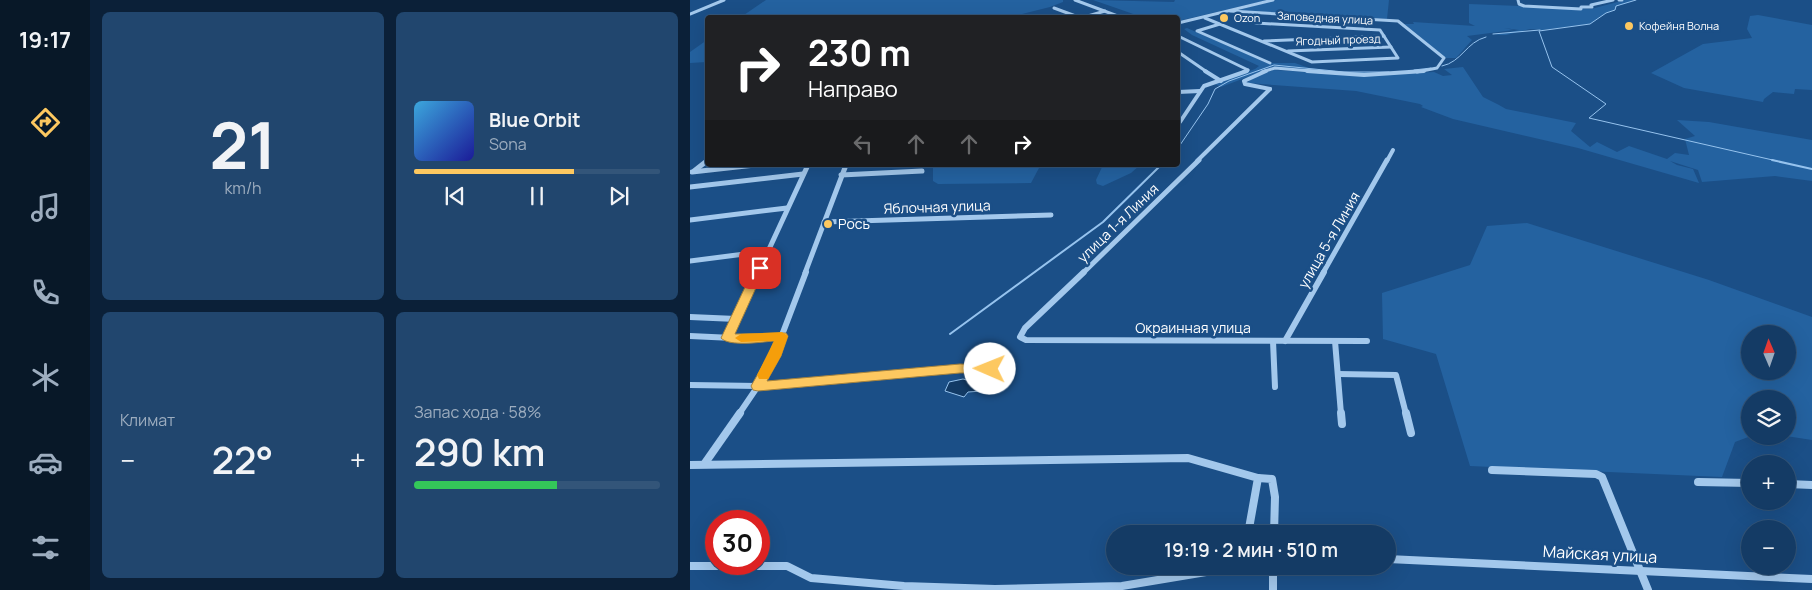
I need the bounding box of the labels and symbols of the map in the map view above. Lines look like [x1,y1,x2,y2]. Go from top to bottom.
street label: Заповедная улица [1277,7,1374,28]
place label: Ozon [1234,10,1260,25]
marker: Ozon [1218,12,1230,24]
place label: Кофейня Волна [1639,18,1719,33]
marker: Кофейня Волна [1623,20,1635,32]
street label: Ягодный проезд [1295,31,1381,48]
street label: улица 1-я Линия [1073,179,1162,266]
street label: улица 5-я Линия [1293,188,1364,292]
street label: Яблочная улица [883,195,991,218]
place label: Рось [838,214,870,233]
marker: Рось [822,218,834,230]
pin [739,247,781,289]
street label: Окраинная улица [1135,318,1251,337]
north arrow [1741,325,1796,380]
position arrow [963,342,1015,394]
speed limit sign: 30 [705,510,770,575]
street label: Майская улица [1542,540,1658,568]

